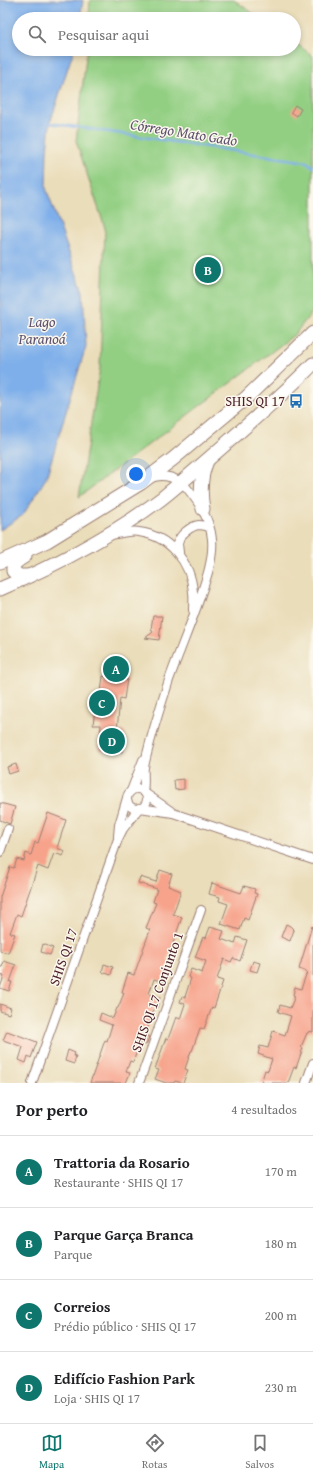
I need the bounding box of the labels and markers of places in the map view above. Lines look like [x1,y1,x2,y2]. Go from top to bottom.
pin: B [195,255,221,285]
place label: SHIS QI 17 [225,391,285,411]
bus stop icon: SHIS QI 17 [288,393,304,409]
pin: A [103,654,129,684]
pin: C [89,688,115,718]
pin: D [99,726,125,756]

